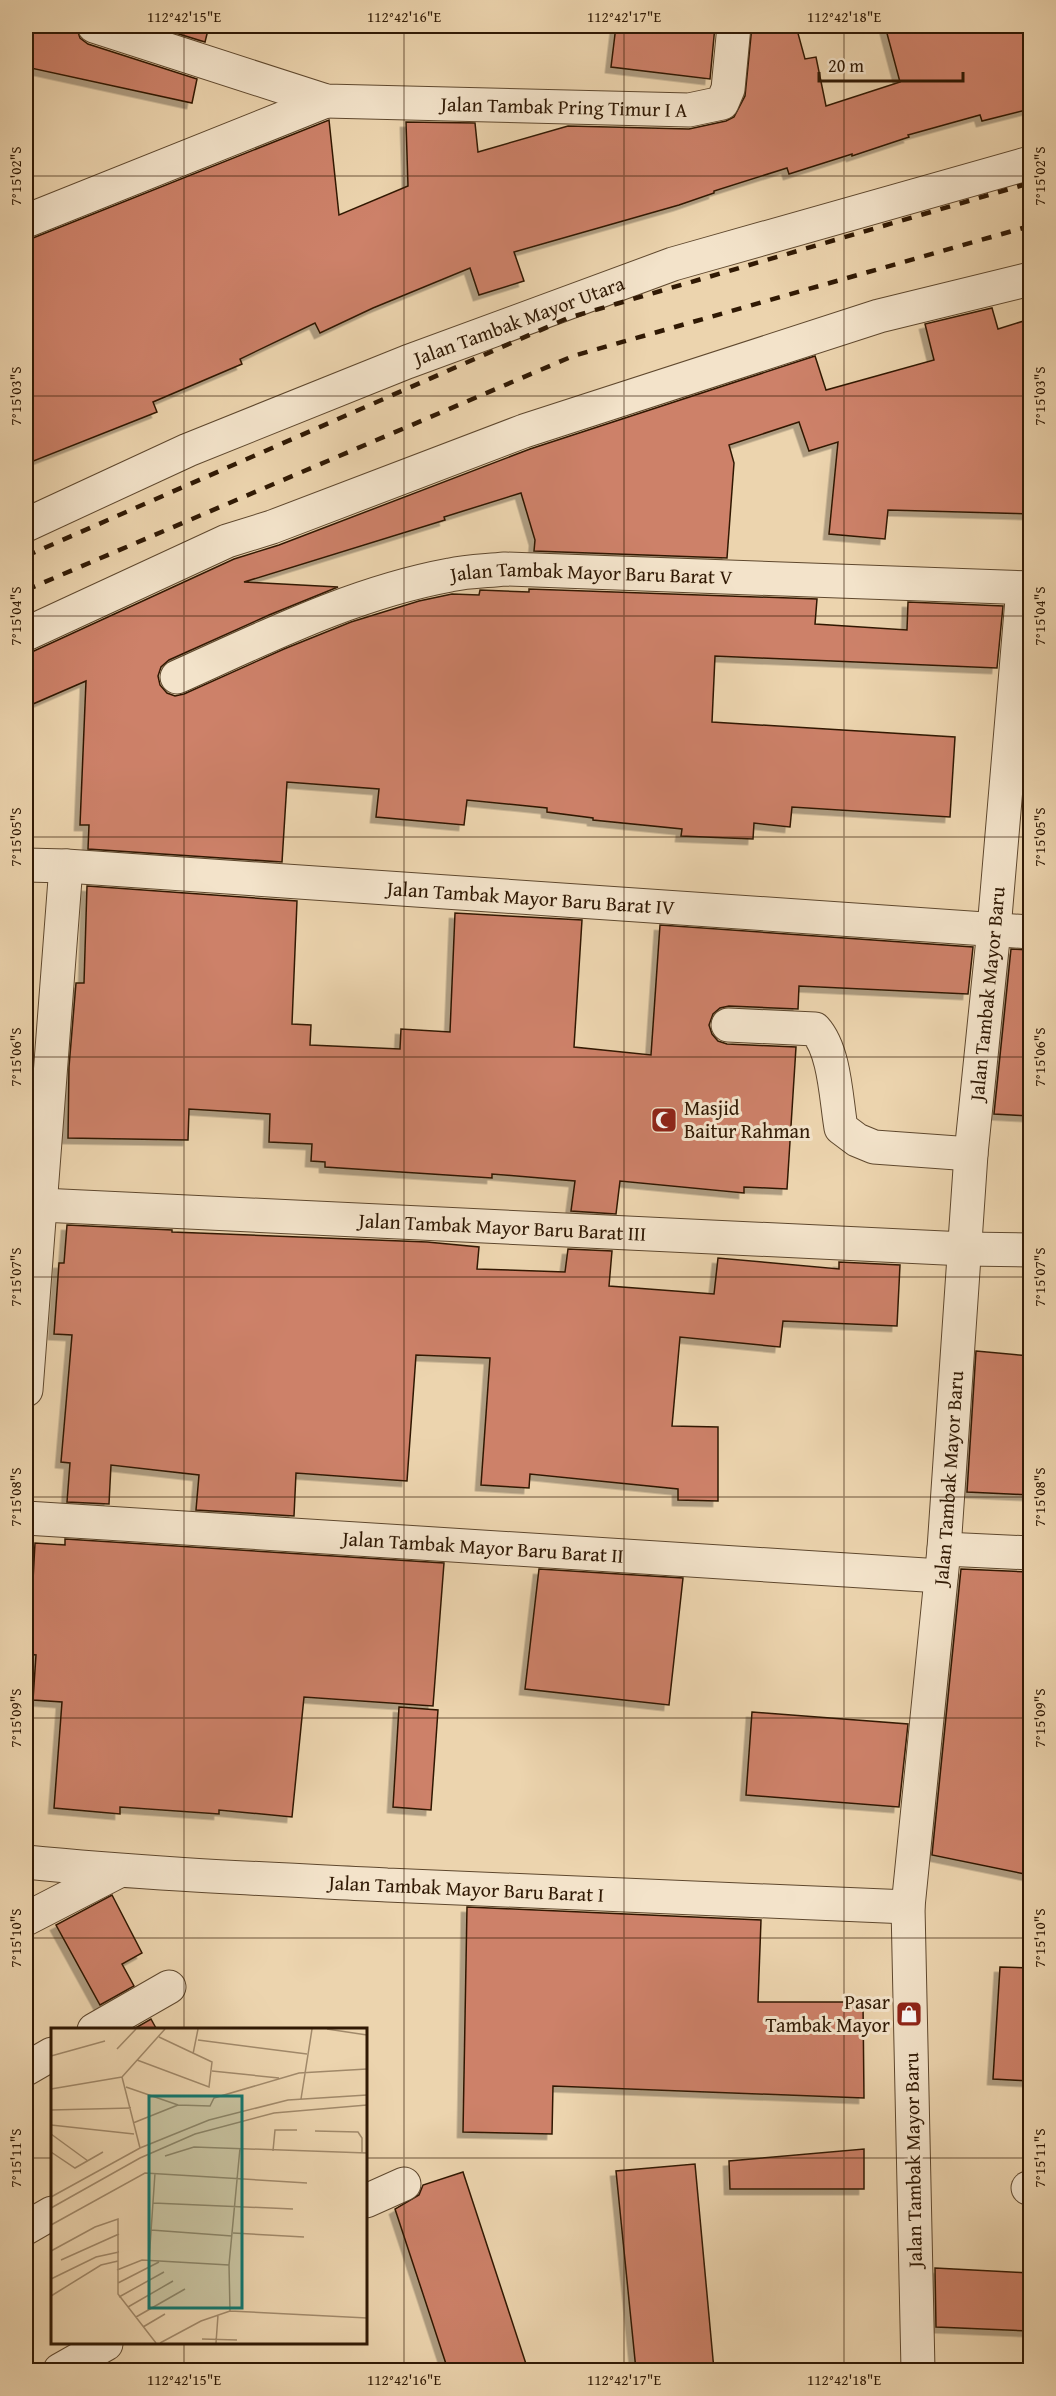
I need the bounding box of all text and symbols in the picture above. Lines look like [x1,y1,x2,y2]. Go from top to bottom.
text: 112°42'15"E [147,6,221,27]
text: 112°42'16"E [367,6,441,27]
text: 112°42'17"E [587,6,661,27]
text: 112°42'18"E [807,6,881,27]
scale bar [819,45,963,83]
text: 20 m [828,52,864,79]
street label: Jalan Tambak Pring Timur I A [437,89,688,124]
text: 7°15'02"S [5,146,26,206]
text: 7°15'02"S [1029,146,1050,206]
street label: Jalan Tambak Mayor Utara [407,268,629,373]
text: 7°15'03"S [5,366,26,426]
text: 7°15'03"S [1029,366,1050,426]
street label: Jalan Tambak Mayor Baru Barat V [445,554,733,591]
text: 7°15'04"S [5,586,26,646]
text: 7°15'04"S [1029,586,1050,646]
text: 7°15'05"S [5,807,26,867]
text: 7°15'05"S [1029,807,1050,867]
street label: Jalan Tambak Mayor Baru Barat IV [383,873,676,922]
street label: Jalan Tambak Mayor Baru [961,885,1012,1105]
text: 7°15'06"S [5,1027,26,1087]
text: 7°15'06"S [1029,1027,1050,1087]
place label: Masjid Baitur Rahman [684,1093,810,1145]
mosque icon: Masjid Baitur Rahman [649,1105,679,1135]
street label: Jalan Tambak Mayor Baru Barat III [355,1205,647,1248]
text: 7°15'07"S [5,1247,26,1307]
text: 7°15'07"S [1029,1247,1050,1307]
street label: Jalan Tambak Mayor Baru [925,1370,970,1590]
text: 7°15'08"S [5,1467,26,1527]
text: 7°15'08"S [1029,1467,1050,1527]
street label: Jalan Tambak Mayor Baru Barat II [339,1523,625,1570]
text: 7°15'09"S [5,1688,26,1748]
text: 7°15'09"S [1029,1688,1050,1748]
street label: Jalan Tambak Mayor Baru Barat I [325,1867,605,1909]
text: 7°15'10"S [5,1908,26,1968]
text: 7°15'10"S [1029,1908,1050,1968]
place label: Pasar Tambak Mayor [766,1987,890,2039]
shop icon: Pasar Tambak Mayor [894,1999,924,2029]
inset map [51,2028,368,2345]
street label: Jalan Tambak Mayor Baru [896,2052,929,2271]
text: 7°15'11"S [5,2128,26,2188]
text: 7°15'11"S [1029,2128,1050,2188]
text: 112°42'15"E [147,2369,221,2390]
text: 112°42'16"E [367,2369,441,2390]
text: 112°42'17"E [587,2369,661,2390]
text: 112°42'18"E [807,2369,881,2390]

